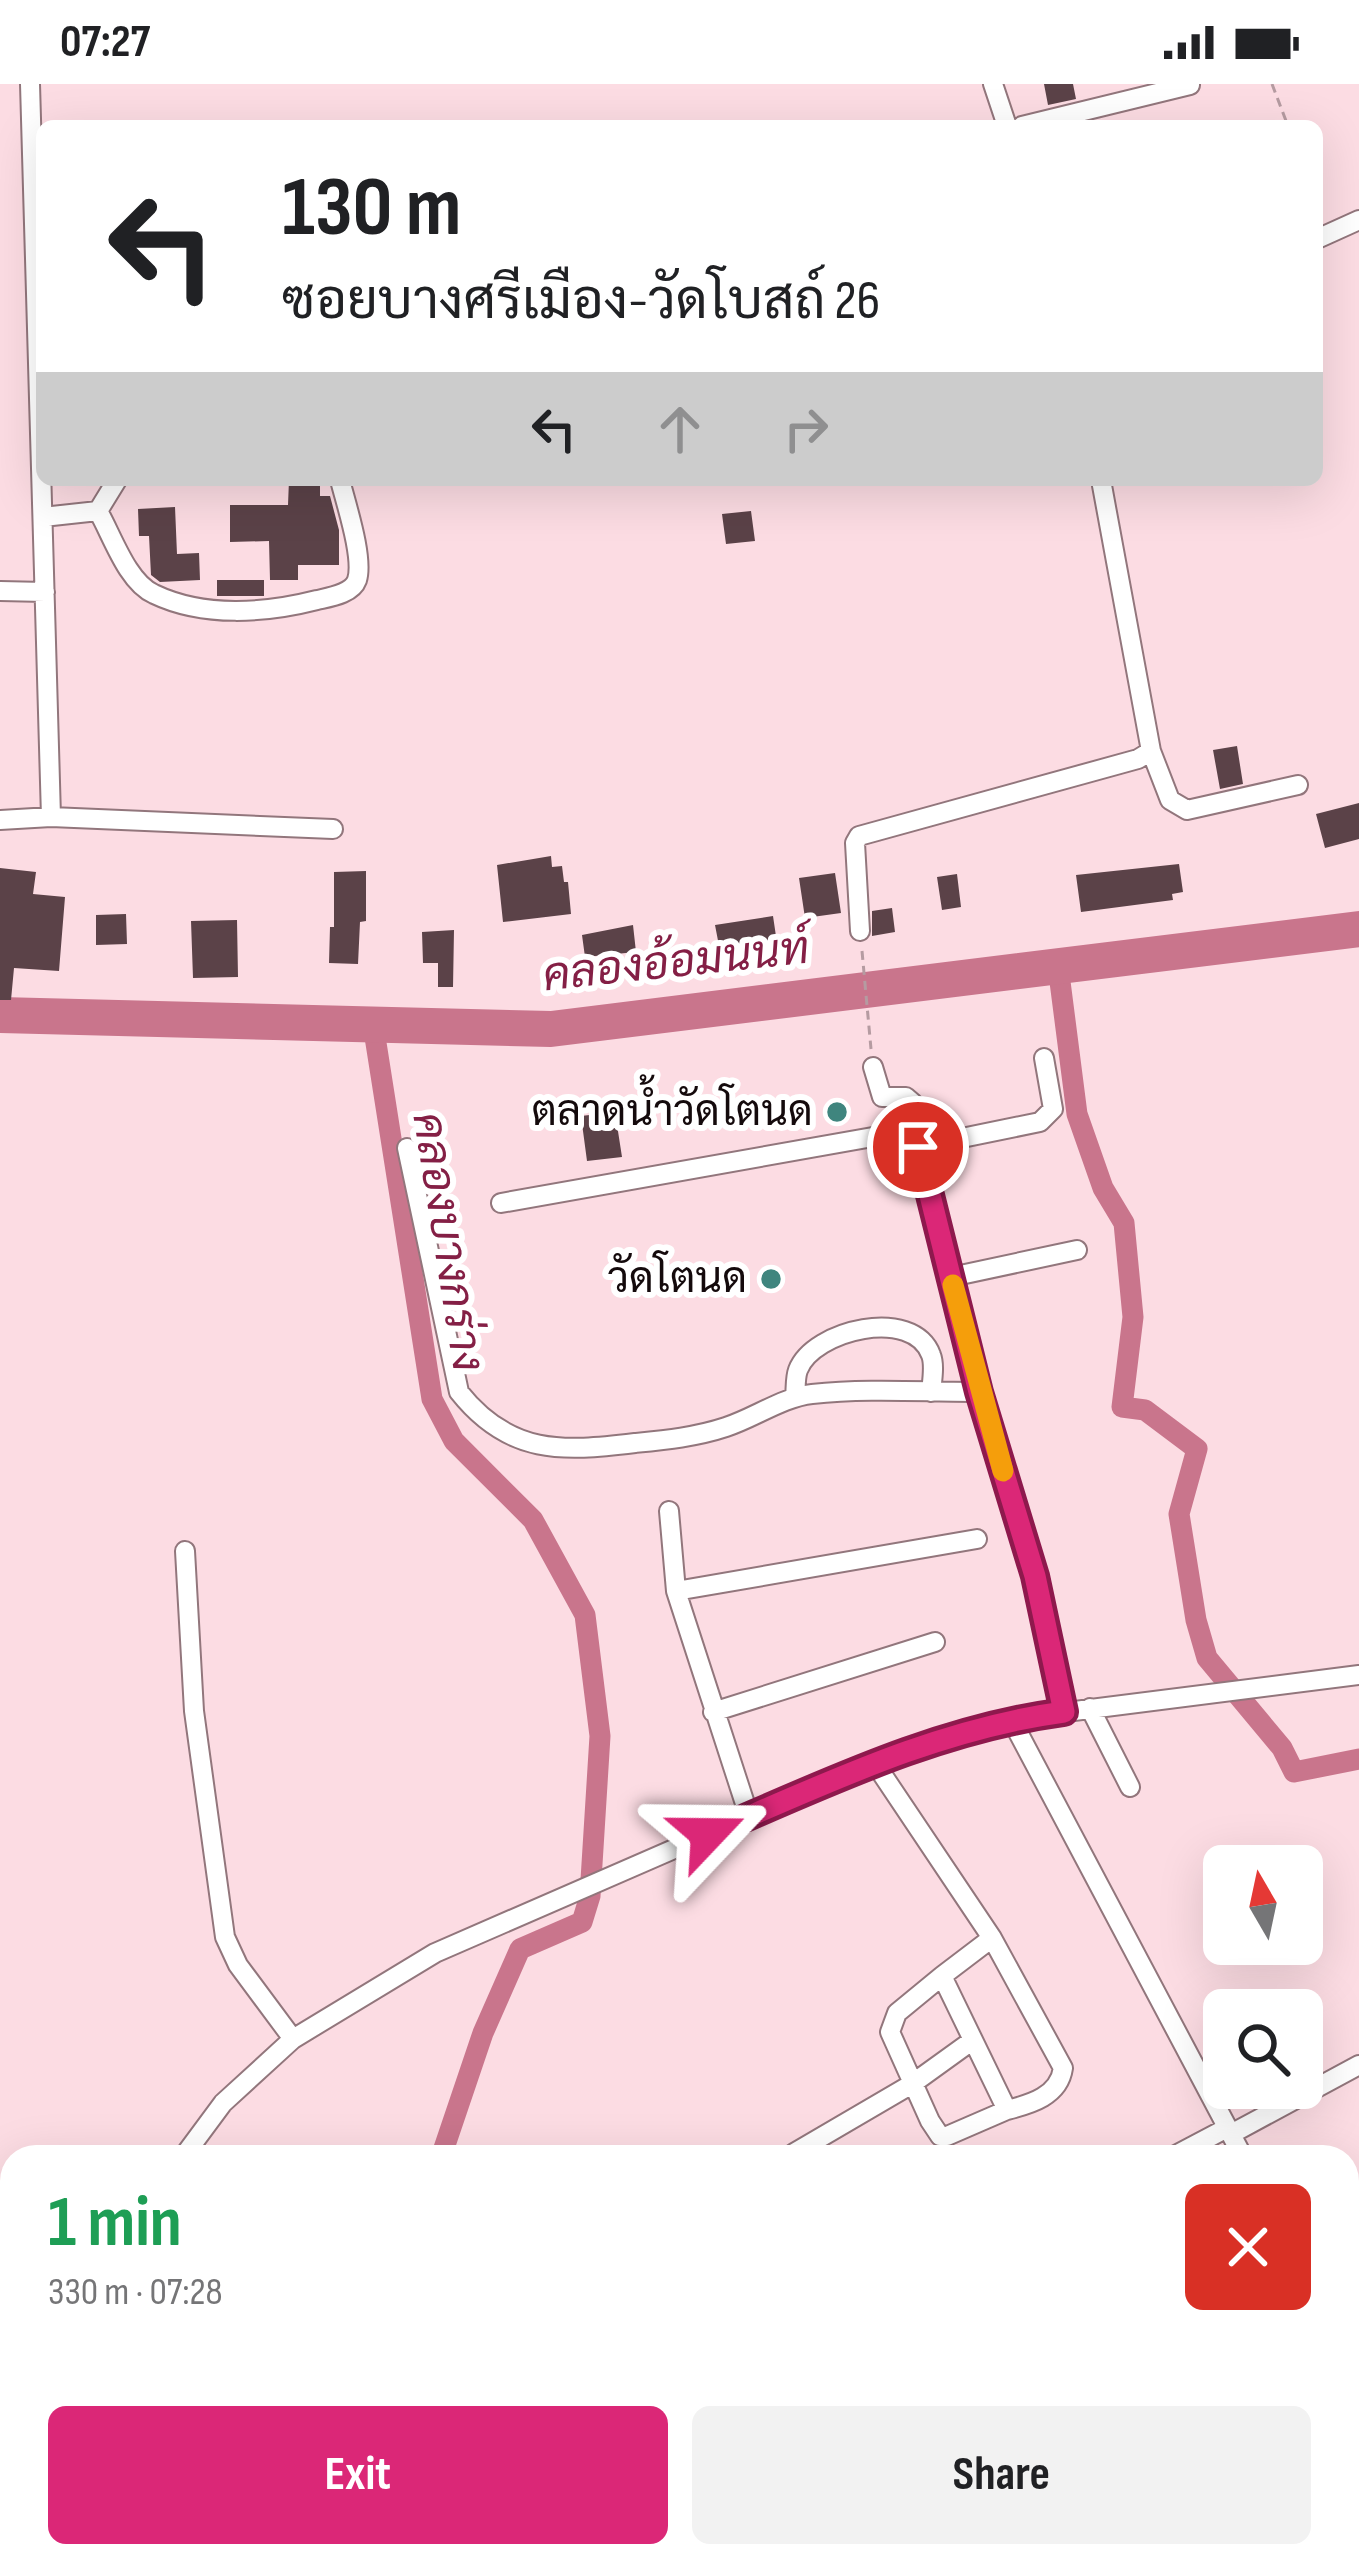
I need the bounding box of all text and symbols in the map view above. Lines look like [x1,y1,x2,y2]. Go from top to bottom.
text: 07:27 [60,15,150,70]
text: 130 m [282,158,461,259]
icon: left [84,168,240,324]
text: ซอยบางศรีเมือง-วัดโบสถ์ 26 [282,269,880,334]
icon: left [521,396,587,462]
icon: ahead [647,396,713,462]
icon: right [773,396,839,462]
water label: คลองอ้อมนนท์ [540,917,817,1004]
place label: ตลาดน้ำวัดโตนด [531,1074,813,1138]
pin [867,1096,969,1198]
marker: ตลาดน้ำวัดโตนด [824,1099,850,1125]
water label: คลองบางกร่าง [399,1108,496,1375]
icon: arrive [885,1114,951,1180]
place label: วัดโตนด [608,1250,747,1305]
marker: วัดโตนด [758,1266,784,1292]
position arrow [645,1771,771,1897]
north arrow [1203,1845,1323,1965]
map controls [1203,1845,1323,2109]
button: search [1203,1989,1323,2109]
text: 1 min [48,2180,182,2267]
button: close [1185,2184,1311,2310]
text: 330 m · 07:28 [48,2269,223,2316]
button: Exit [48,2406,668,2544]
button: Share [692,2406,1311,2544]

